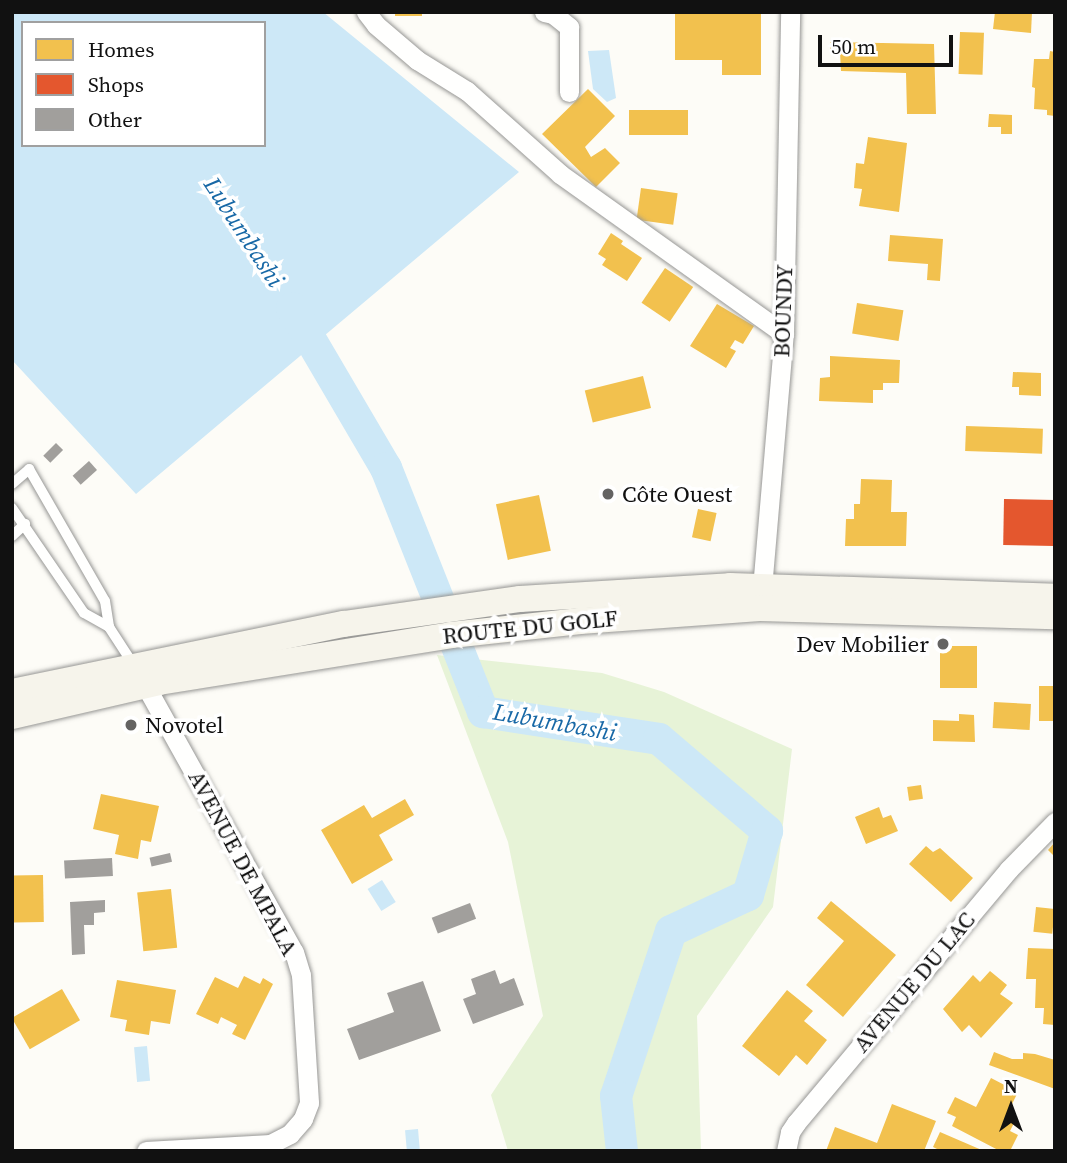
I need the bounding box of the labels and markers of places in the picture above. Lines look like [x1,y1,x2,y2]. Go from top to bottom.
place label: Côte Ouest [622,480,732,508]
marker: Côte Ouest [600,486,616,502]
place label: Dev Mobilier [796,630,929,658]
marker: Dev Mobilier [935,636,951,652]
place label: Novotel [145,711,224,739]
marker: Novotel [123,717,139,733]

